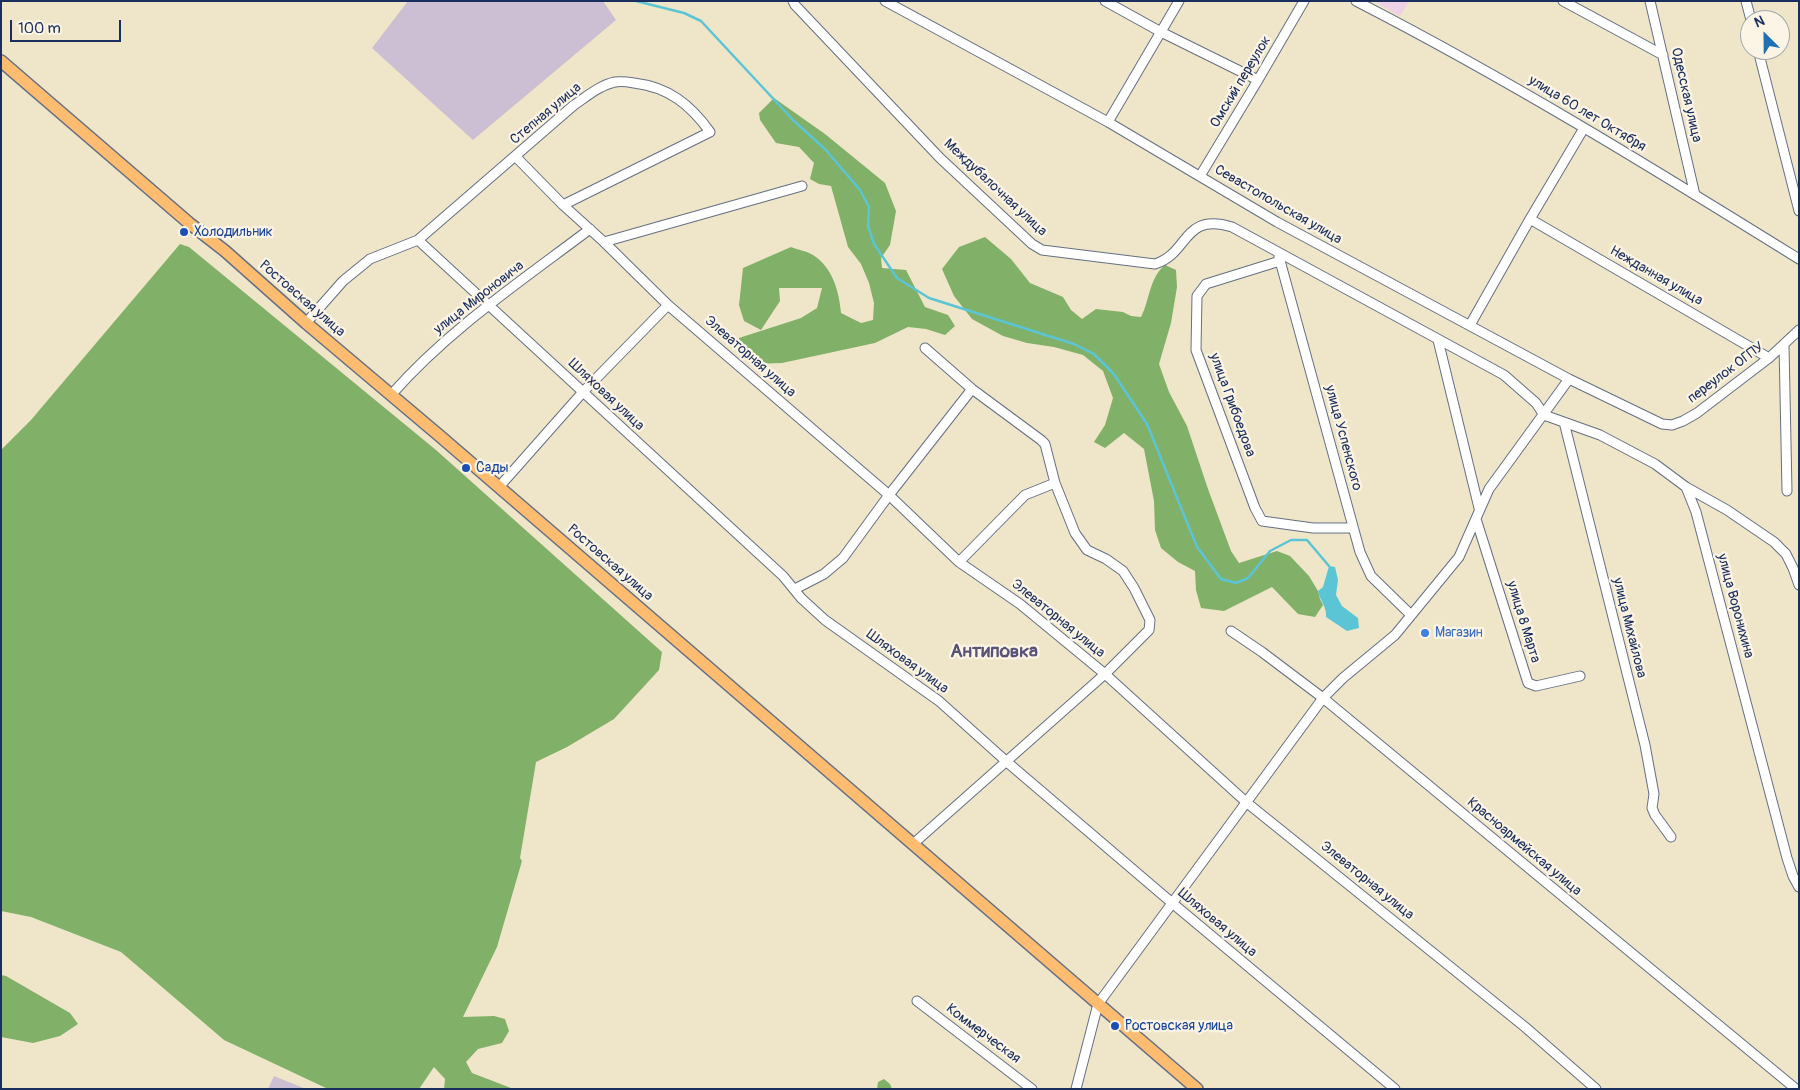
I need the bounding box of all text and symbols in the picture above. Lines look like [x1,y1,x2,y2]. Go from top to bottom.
scale bar [12,10,124,42]
north arrow [1740,10,1790,60]
text: N [1752,12,1767,31]
text: 100 m [18,19,61,38]
street label: Омский переулок [1207,33,1275,131]
street label: Одесская улица [1667,46,1705,144]
street label: улица 60 лет Октября [1525,72,1649,156]
street label: Степная улица [507,79,585,149]
street label: Междубалочная улица [940,136,1050,240]
street label: Севастопольская улица [1211,162,1345,248]
place label: Холодильник [194,224,273,240]
marker: Холодильник [178,226,190,238]
street label: Нежданная улица [1607,243,1705,309]
street label: Ростовская улица [256,257,348,341]
street label: улица Мироновича [431,258,527,338]
street label: Элеваторная улица [701,313,799,401]
street label: переулок ОГПУ [1685,339,1767,407]
street label: улица Грибоедова [1205,351,1259,459]
street label: Шляховая улица [565,356,647,434]
street label: улица Успенского [1321,383,1365,493]
place label: Сады [476,460,509,476]
marker: Сады [460,462,472,474]
street label: Ростовская улица [564,521,656,605]
street label: улица Воронихина [1713,552,1757,660]
street label: Элеваторная улица [1008,576,1108,662]
street label: улица Михайлова [1608,576,1650,680]
street label: улица 8 Марта [1503,579,1543,665]
place label: Магазин [1435,625,1483,641]
street label: Шляховая улица [863,626,951,698]
marker: Магазин [1419,627,1431,639]
district label: Антиповка [950,641,1038,663]
street label: Красноармейская улица [1463,794,1585,900]
street label: Элеваторная улица [1317,838,1417,924]
street label: Шляховая улица [1174,885,1260,961]
street label: Коммерческая [942,1001,1024,1067]
place label: Ростовская улица [1125,1018,1233,1034]
marker: Ростовская улица [1109,1020,1121,1032]

